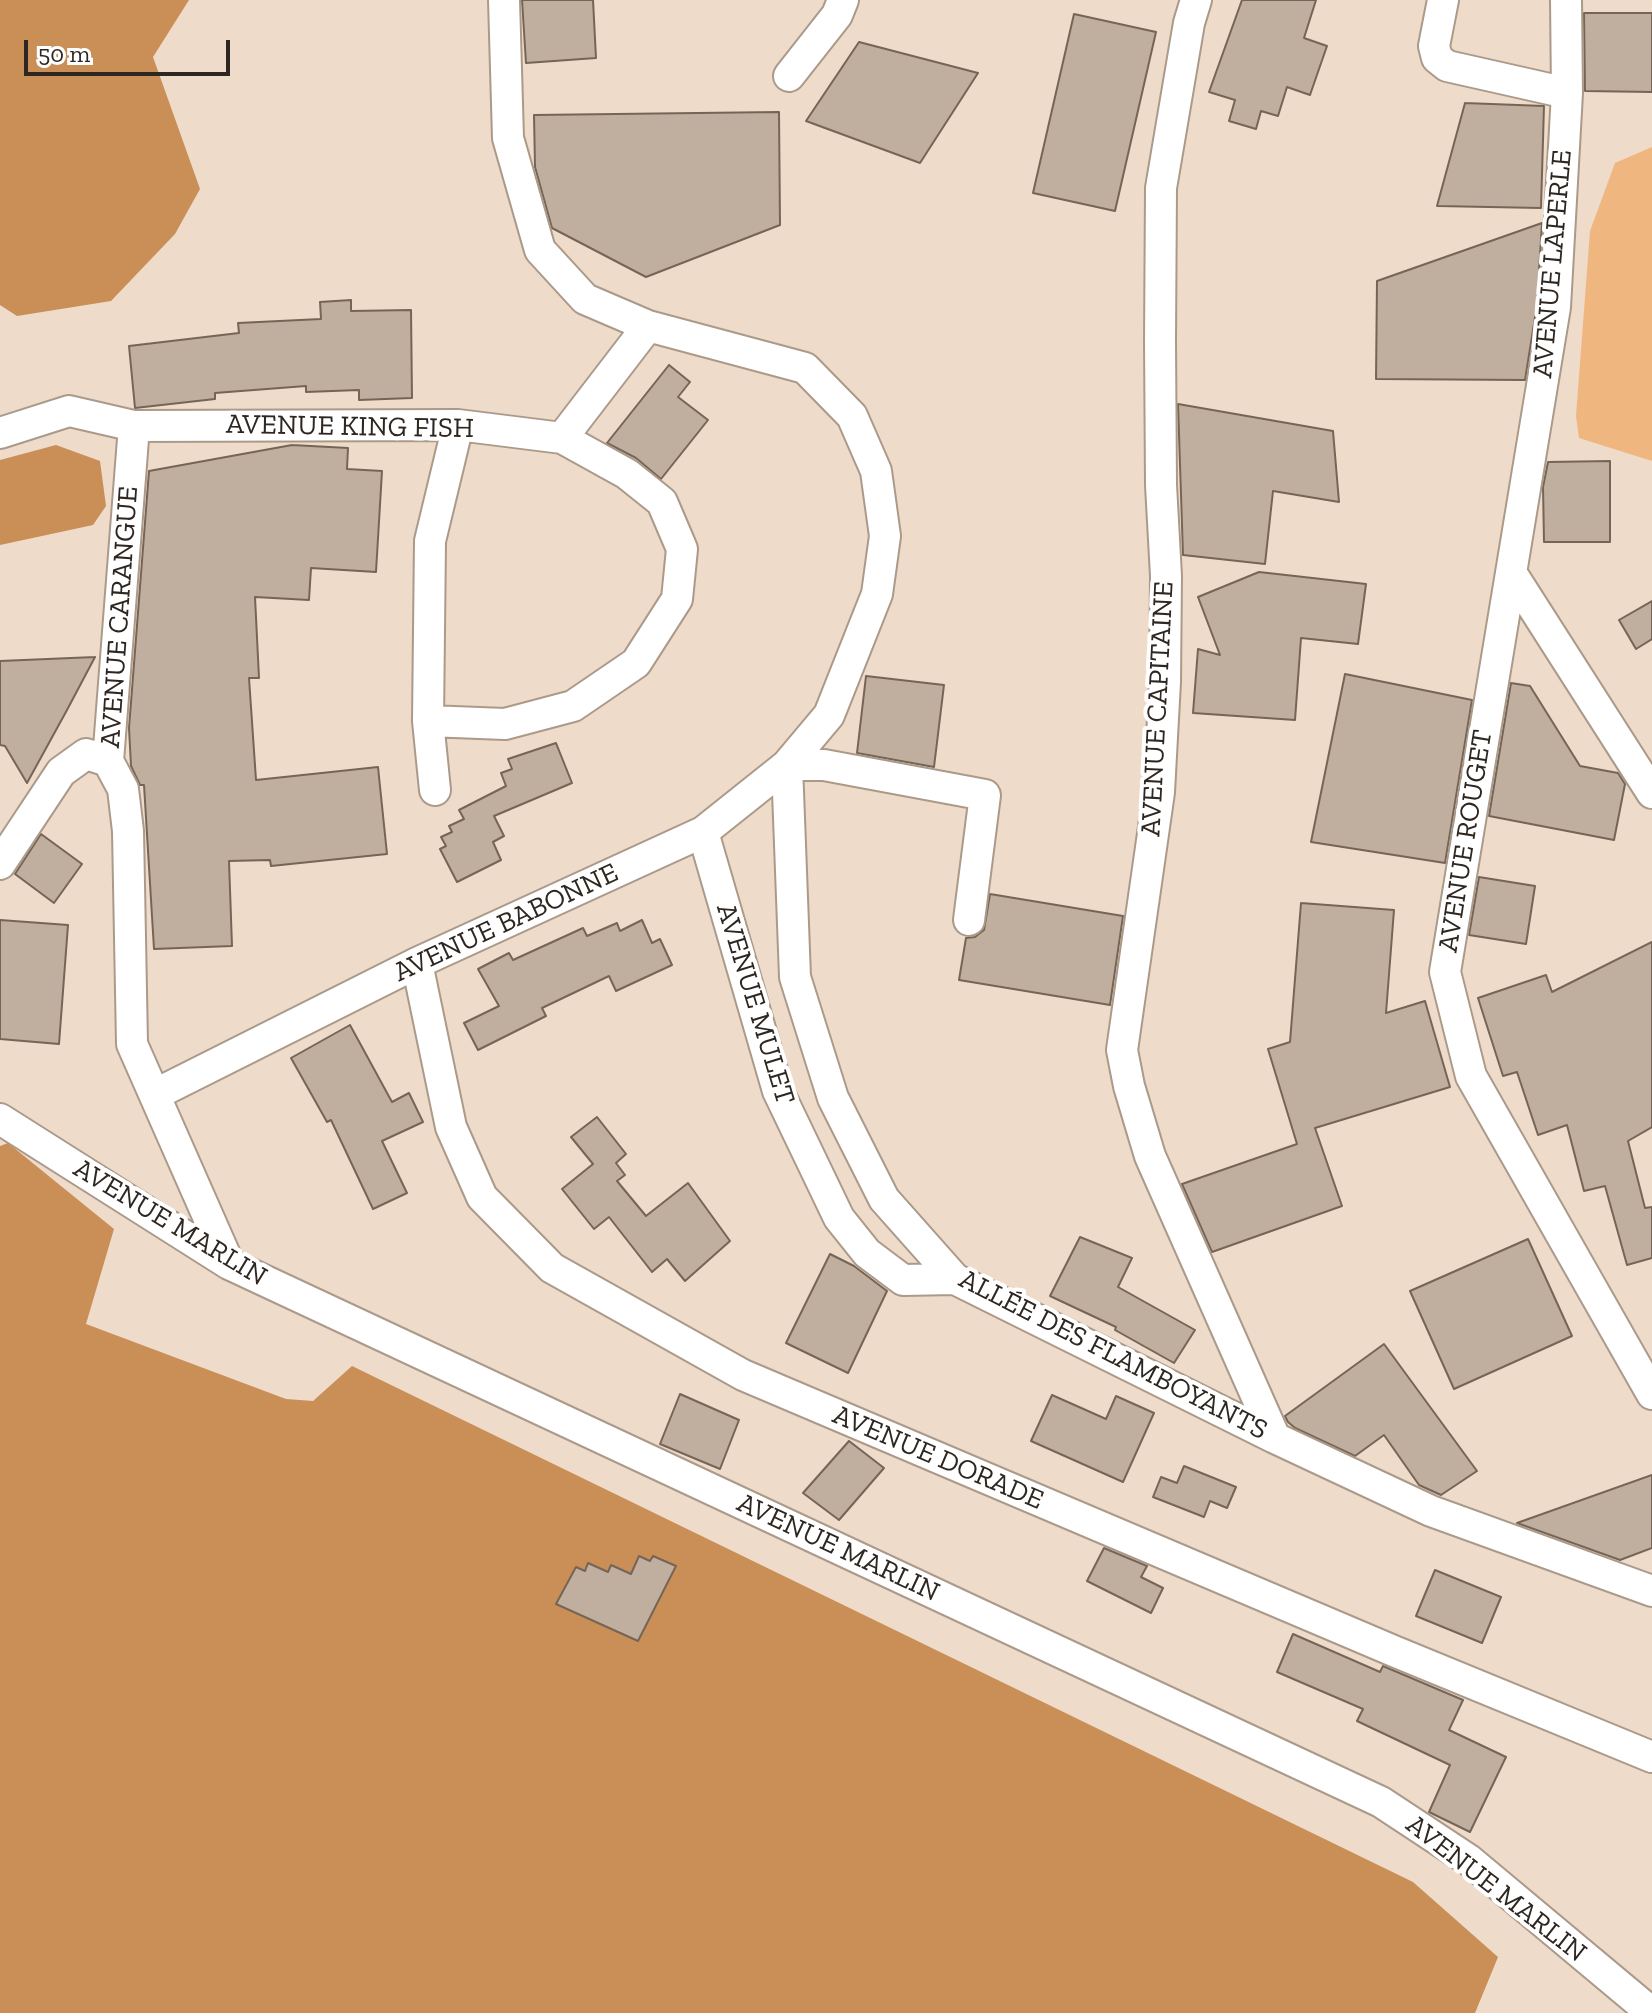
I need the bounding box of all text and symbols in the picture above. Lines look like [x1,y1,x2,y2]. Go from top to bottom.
scale bar [28,24,234,74]
text: 50 m [38,39,90,68]
street label: AVENUE LAPERLE [1526,148,1580,380]
street label: AVENUE KING FISH [226,408,474,446]
street label: AVENUE CARANGUE [94,485,146,749]
street label: AVENUE CAPITAINE [1135,580,1181,838]
street label: AVENUE ROUGET [1432,727,1500,955]
street label: AVENUE BABONNE [388,856,624,990]
street label: AVENUE MULET [708,899,802,1109]
street label: AVENUE MARLIN [67,1152,273,1294]
street label: ALLÉE DES FLAMBOYANTS [953,1263,1273,1447]
street label: AVENUE DORADE [828,1398,1048,1518]
street label: AVENUE MARLIN [731,1486,945,1610]
street label: AVENUE MARLIN [1399,1808,1593,1970]

